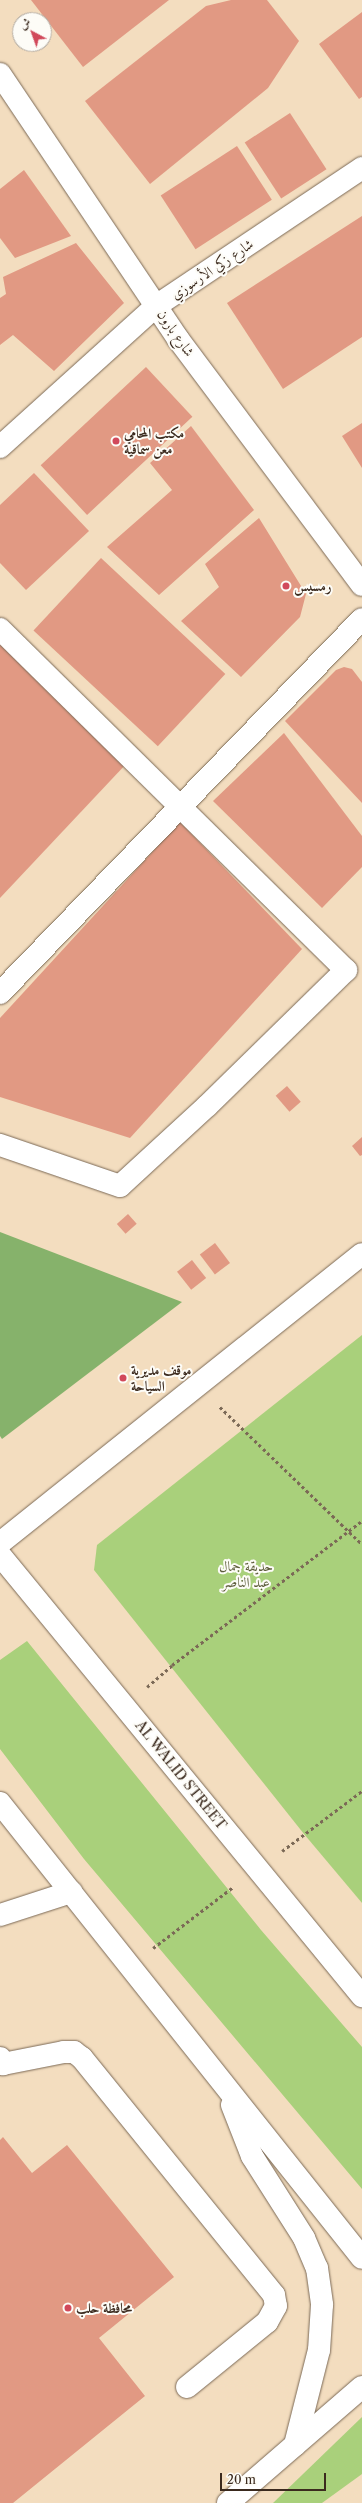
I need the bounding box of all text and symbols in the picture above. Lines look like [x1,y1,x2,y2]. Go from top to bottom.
north arrow [12,12,52,52]
text: ش [16,15,33,33]
street label: شارع زكي الأرسوزي [168,235,256,303]
street label: شارع بارون [154,306,198,360]
place label: مكتب المحامي معن سماقية [124,425,184,458]
marker: مكتب المحامي معن سماقية [111,436,121,446]
place label: رمسيس [294,578,332,594]
marker: رمسيس [281,581,291,591]
place label: موقف مديرية السياحة [131,1362,191,1394]
marker: موقف مديرية السياحة [118,1373,128,1383]
park label: حديقة جمال عبد الناصر [219,1558,273,1590]
street label: AL WALID STREET [132,1717,230,1833]
place label: محافظة حلب [76,2300,132,2316]
marker: محافظة حلب [63,2303,73,2313]
scale bar [222,2465,328,2491]
text: 20 m [227,2472,256,2487]

